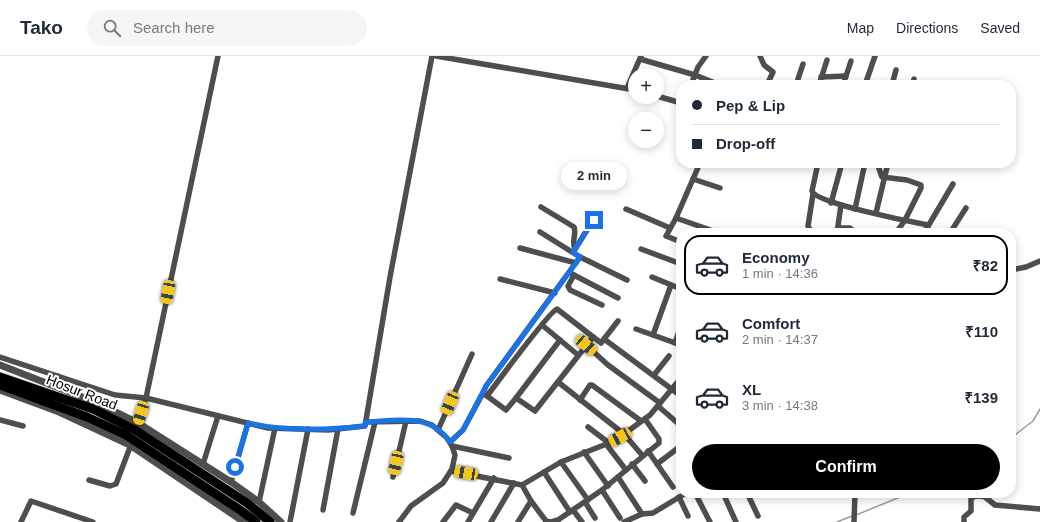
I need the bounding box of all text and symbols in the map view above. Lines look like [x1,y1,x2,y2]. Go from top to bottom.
search box [87,10,367,46]
text: Tako [20,17,63,38]
icon: search [101,17,123,39]
text: Search here [133,19,215,36]
text: Map [847,20,874,36]
text: Directions [896,20,958,36]
text: Saved [980,20,1020,36]
map controls [628,68,664,148]
button: + [628,68,664,104]
text: Pep & Lip [716,97,785,114]
button: − [628,112,664,148]
text: Drop-off [716,135,775,152]
callout: 2 min [561,162,627,190]
text: 2 min [577,168,611,183]
route end [585,211,603,229]
icon: car [694,247,730,283]
text: Economy [742,249,810,266]
text: ₹82 [973,257,998,274]
text: 1 min · 14:36 [742,266,818,281]
car [160,279,176,305]
icon: car [694,313,730,349]
text: Comfort [742,315,800,332]
text: ₹110 [965,323,998,340]
text: 2 min · 14:37 [742,332,818,347]
car [573,333,599,357]
street label: Hosur Road [44,371,120,413]
icon: car [694,379,730,415]
text: XL [742,381,761,398]
text: ₹139 [964,389,998,406]
car [440,390,460,416]
text: 3 min · 14:38 [742,398,818,413]
car [132,400,150,426]
car [607,426,633,448]
button: Confirm [692,444,1000,490]
car [387,450,405,476]
route start [226,458,244,476]
car [453,465,479,481]

